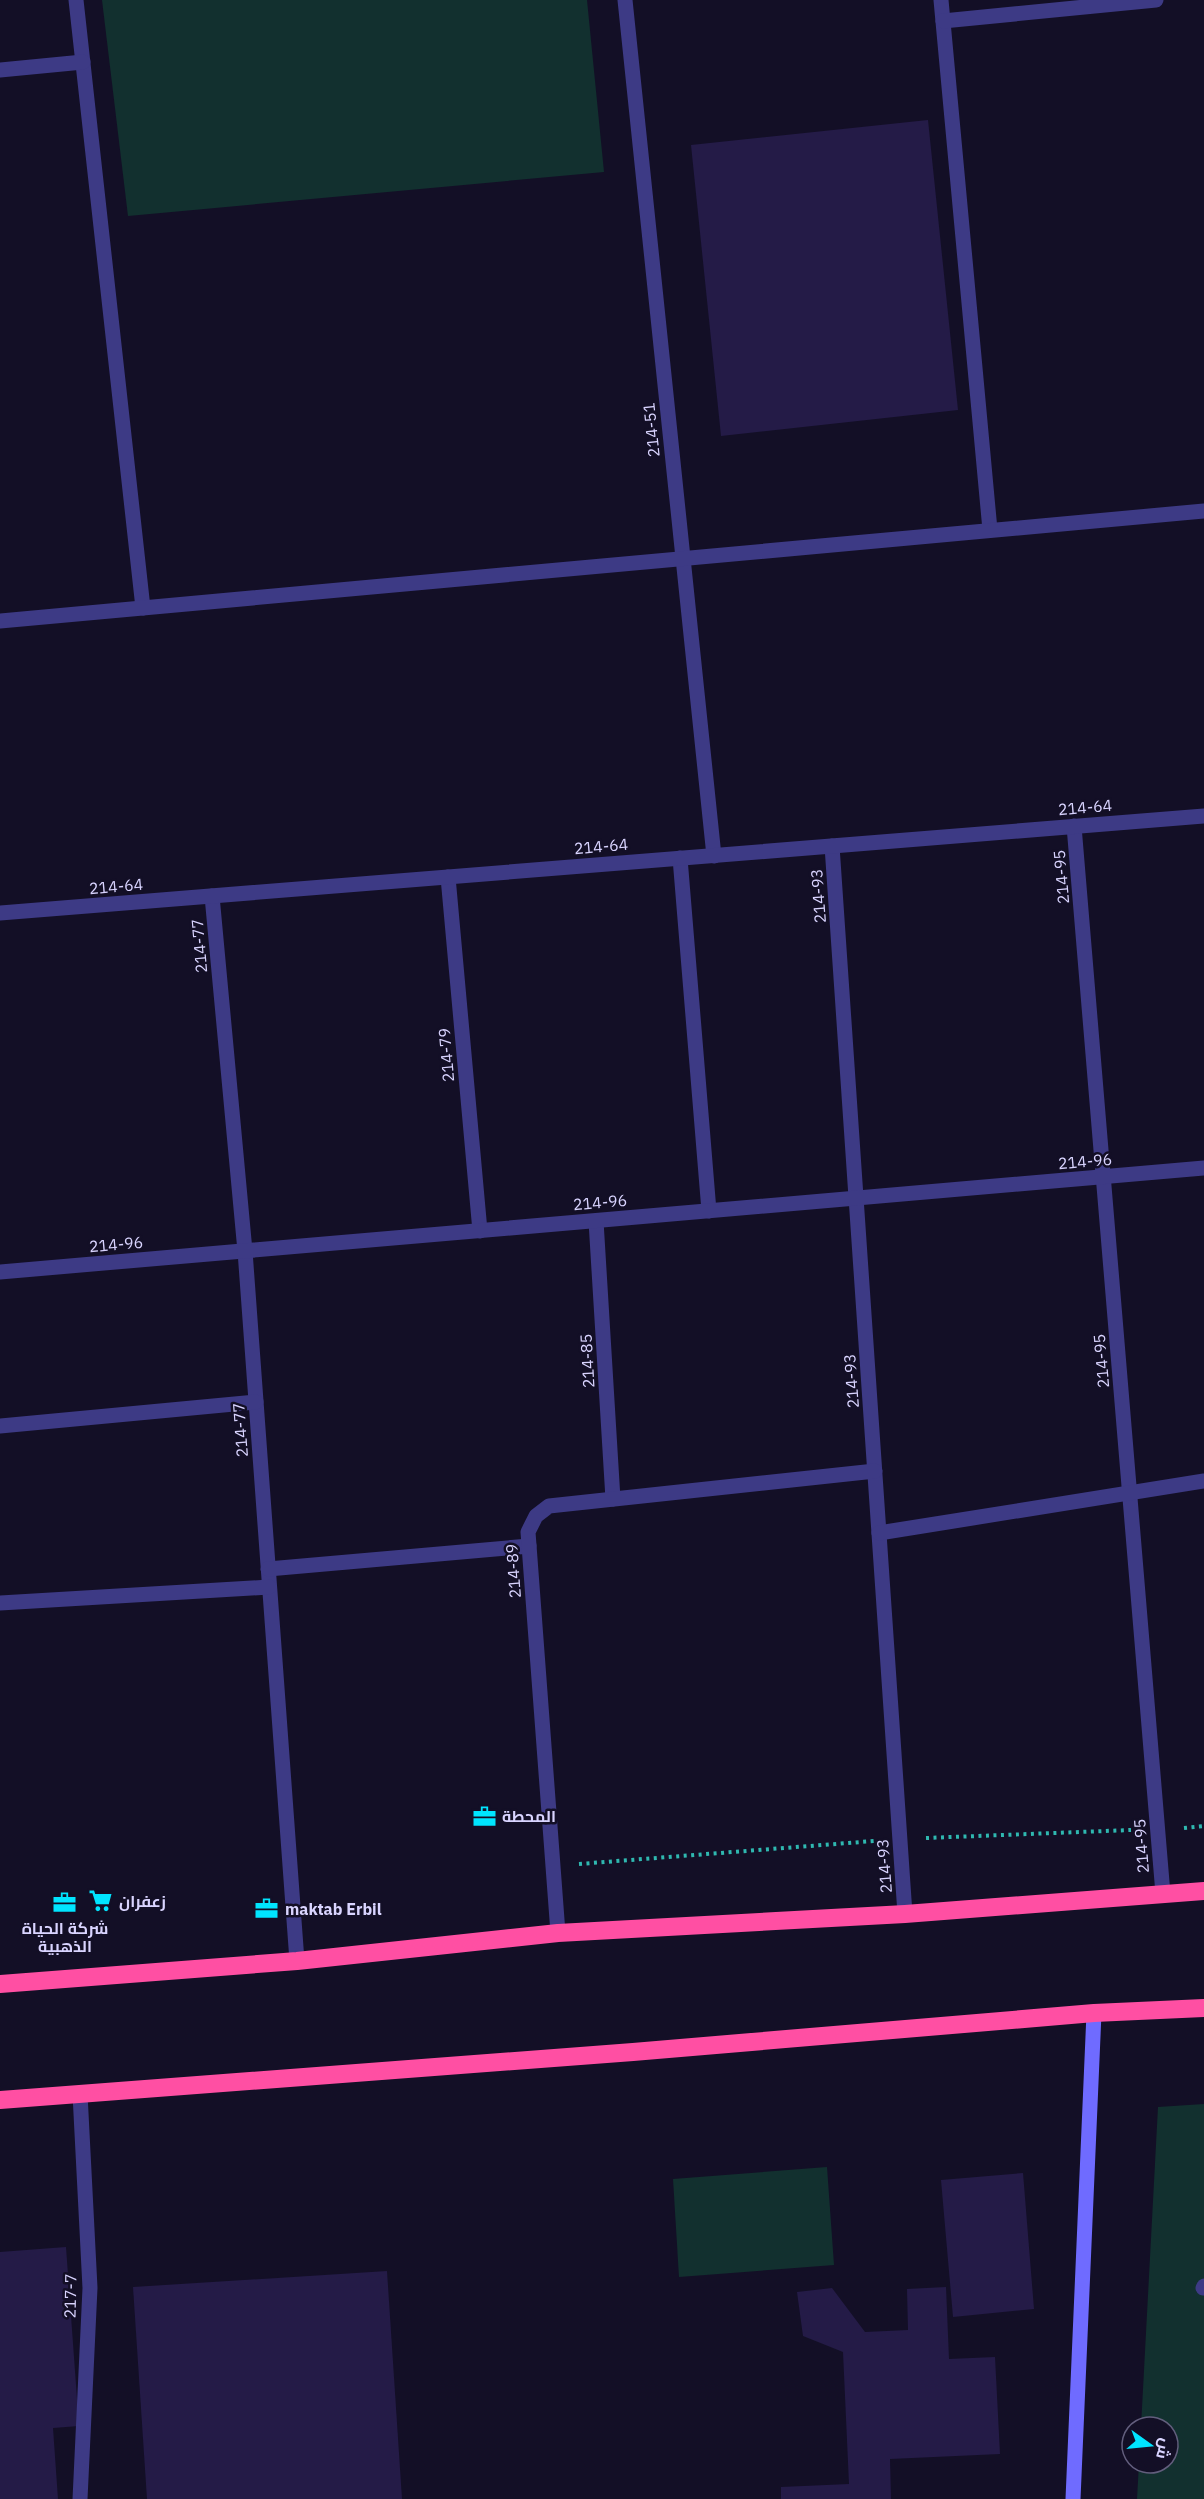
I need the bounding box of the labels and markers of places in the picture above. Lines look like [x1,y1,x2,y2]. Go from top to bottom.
office icon: المحطة [471,1803,497,1829]
place label: المحطة [502,1806,556,1826]
supermarket icon: زعفران [88,1888,114,1914]
office icon: شركة الحياة الذهبية [52,1890,78,1916]
place label: زعفران [119,1891,166,1911]
office icon: maktab Erbil [254,1896,280,1922]
place label: maktab Erbil [285,1899,382,1919]
place label: شركة الحياة الذهبية [22,1918,108,1956]

